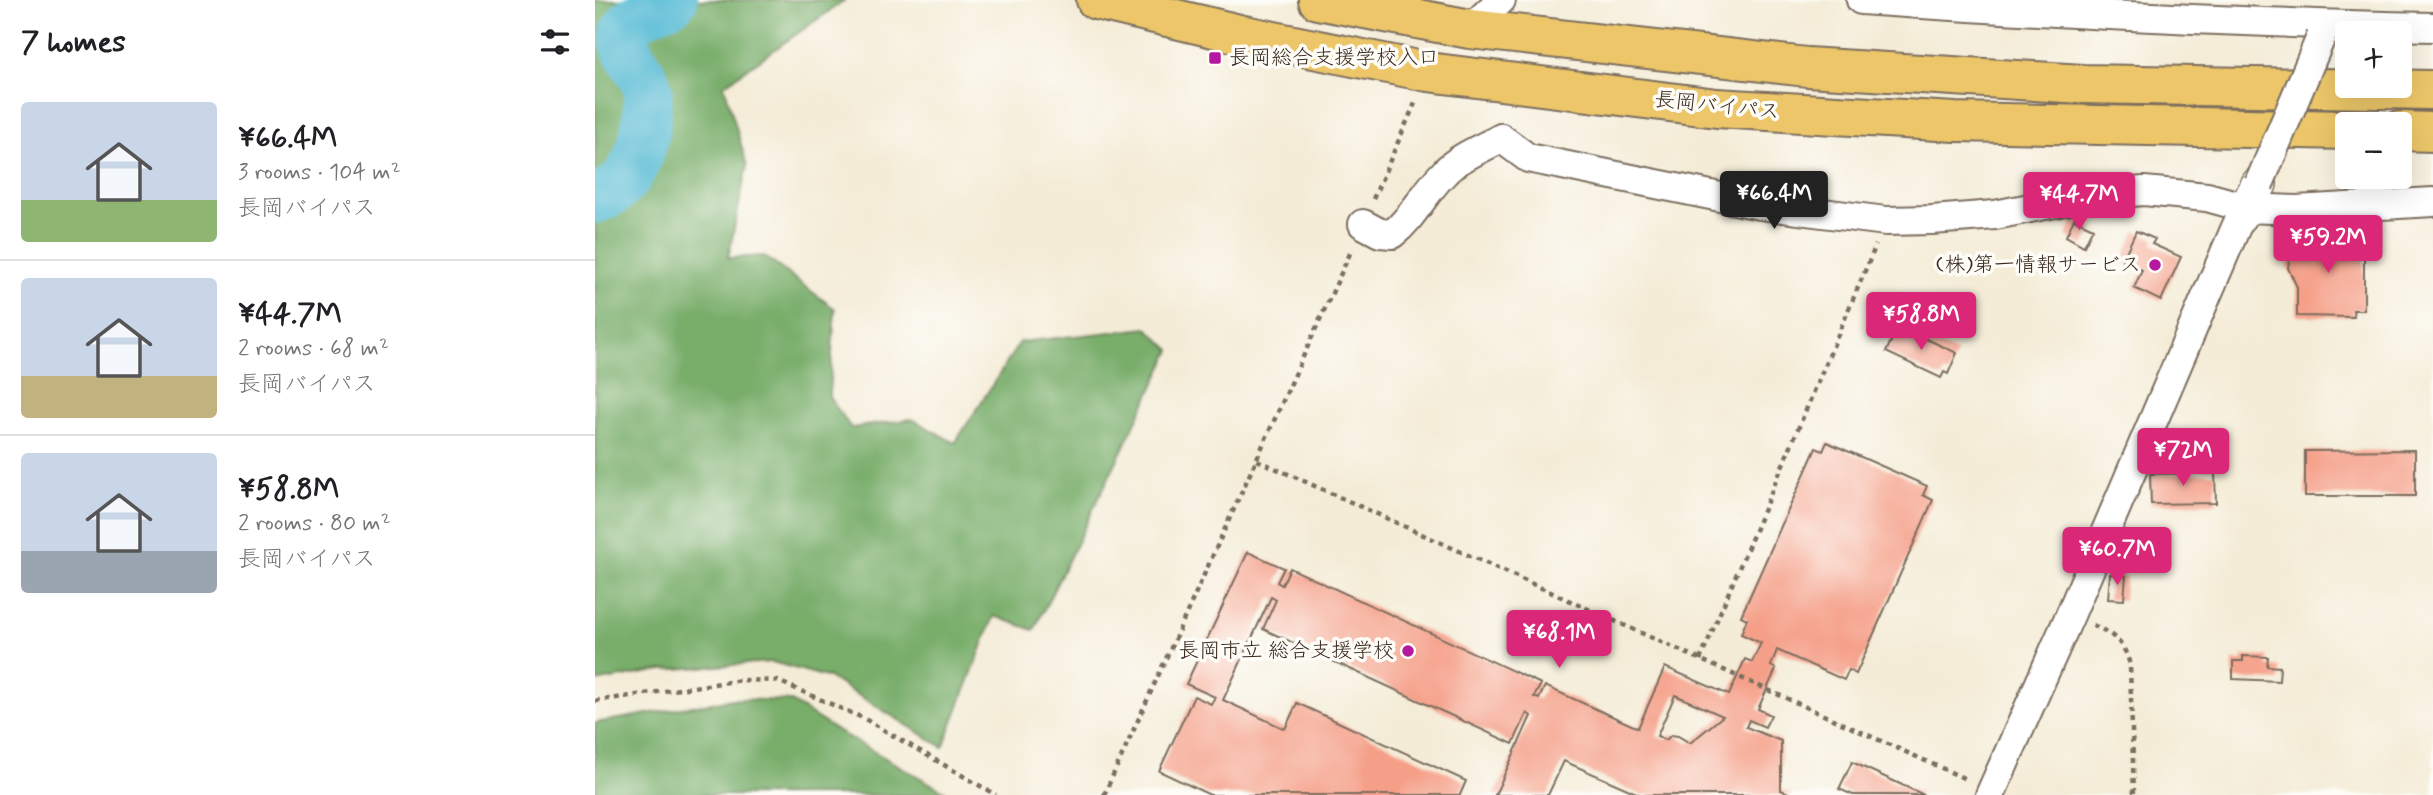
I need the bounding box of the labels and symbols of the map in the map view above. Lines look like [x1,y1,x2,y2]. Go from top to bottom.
place label: 長岡総合支援学校入口 [1229,44,1439,72]
marker: 長岡総合支援学校入口 [1207,50,1223,66]
street label: 長岡バイパス [1653,86,1781,126]
pin: ¥66.4M [1717,172,1831,231]
pin: ¥44.7M [2022,173,2136,232]
pin: ¥59.2M [2271,216,2385,275]
place label: (株)第一情報サービス [1936,251,2141,279]
marker: (株)第一情報サービス [2147,257,2163,273]
pin: ¥58.8M [1864,292,1978,352]
pin: ¥72M [2142,428,2224,488]
pin: ¥60.7M [2060,528,2174,587]
pin: ¥68.1M [1502,610,1616,670]
place label: 長岡市立 総合支援学校 [1178,637,1394,665]
marker: 長岡市立 総合支援学校 [1400,643,1416,659]

